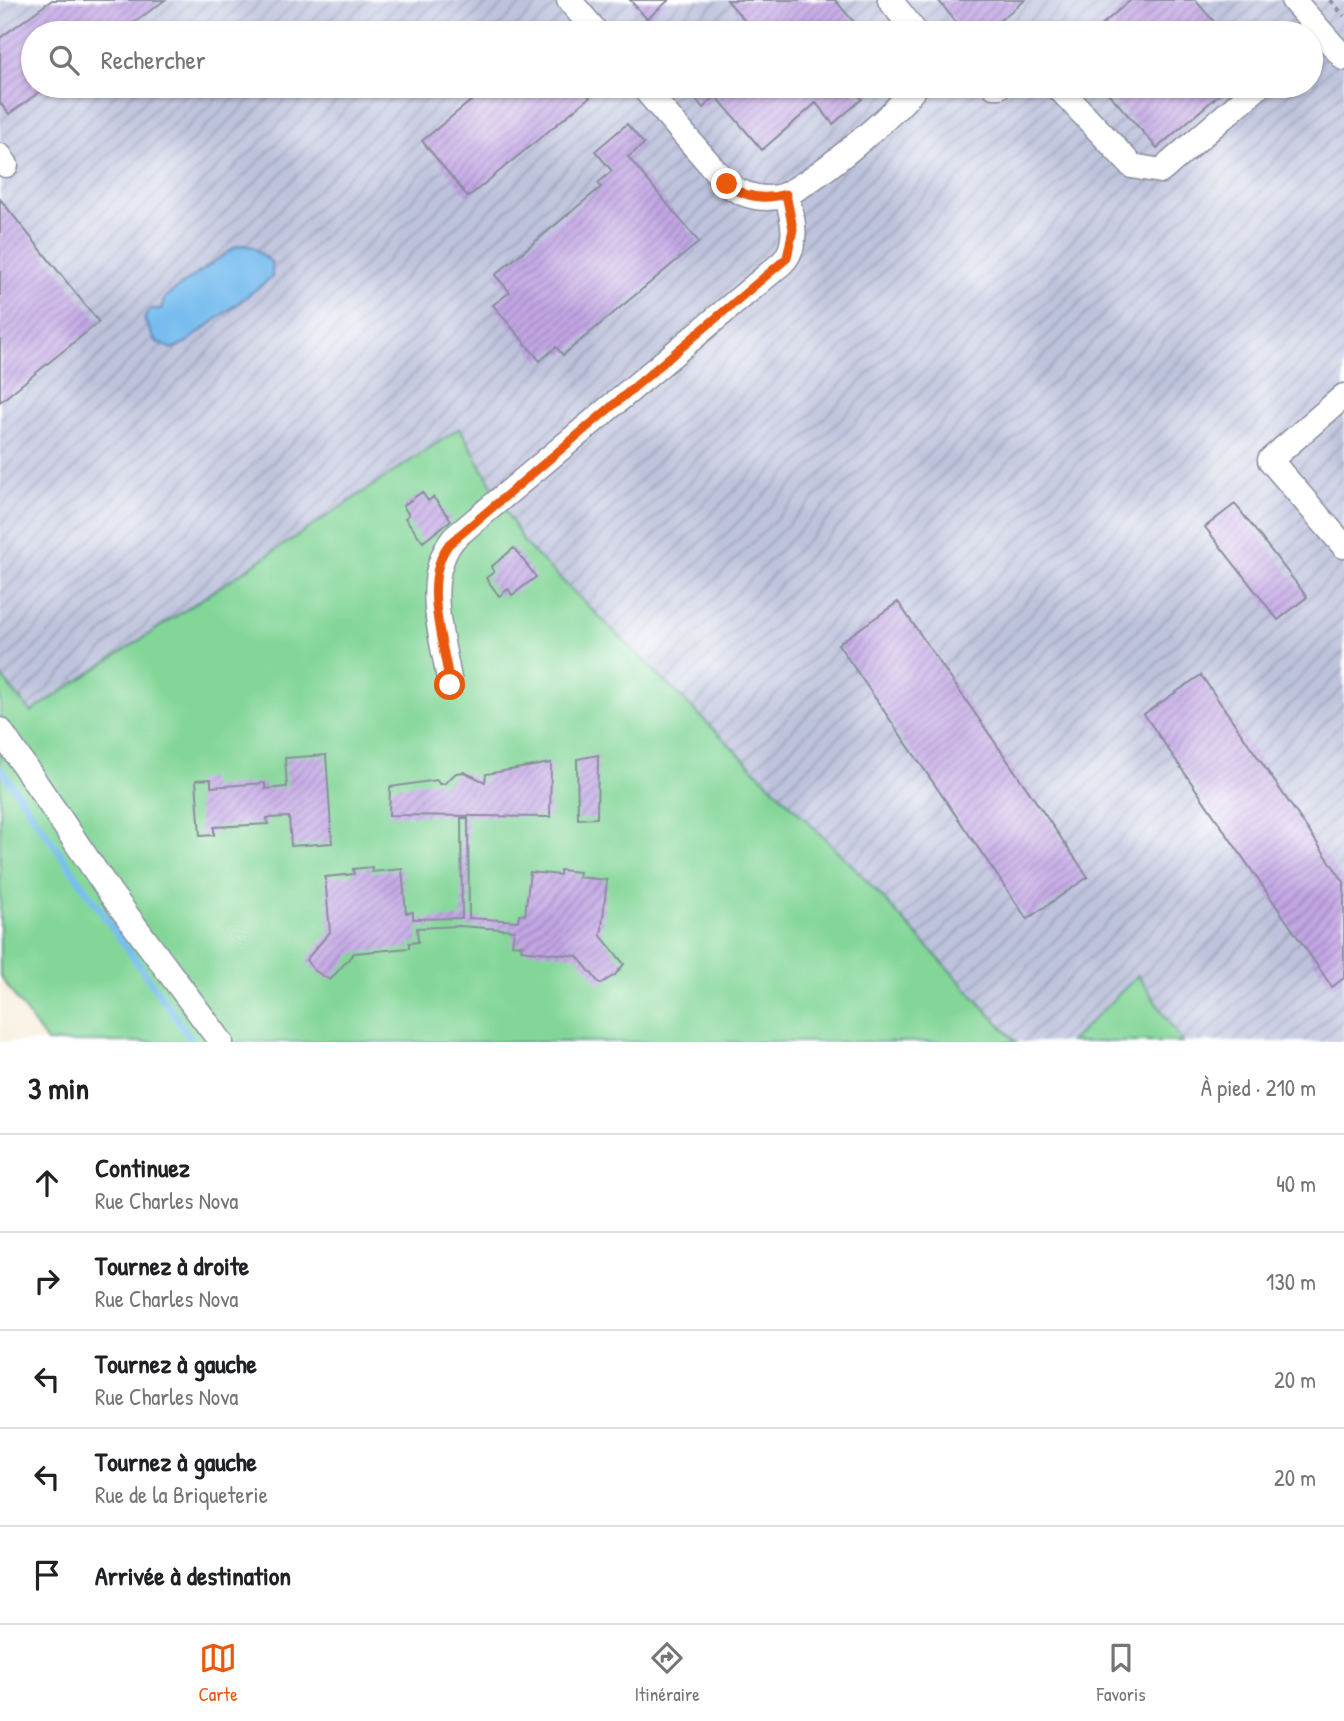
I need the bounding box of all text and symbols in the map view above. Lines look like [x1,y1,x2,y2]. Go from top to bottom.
search box [21,21,1323,98]
icon: search [45,41,83,79]
text: Rechercher [101,42,206,77]
route end [711,168,742,199]
route start [434,669,465,700]
text: 3 min [28,1068,89,1108]
text: À pied · 210 m [1201,1072,1316,1103]
text: Continuez [95,1150,190,1185]
icon: ahead [28,1164,66,1202]
text: 40 m [1276,1168,1316,1199]
text: Rue Charles Nova [95,1185,238,1216]
text: Tournez à droite [95,1248,249,1283]
icon: right [28,1262,66,1300]
text: 130 m [1266,1266,1316,1297]
text: Rue Charles Nova [95,1283,238,1314]
text: Tournez à gauche [95,1346,257,1381]
icon: left [28,1360,66,1398]
text: 20 m [1274,1364,1316,1395]
text: Rue Charles Nova [95,1381,238,1412]
text: Tournez à gauche [95,1444,257,1479]
icon: left [28,1458,66,1496]
text: 20 m [1274,1462,1316,1493]
text: Rue de la Briqueterie [95,1479,268,1510]
icon: arrive [28,1556,66,1594]
text: Arrivée à destination [95,1558,291,1593]
tab: Carte [198,1639,238,1707]
tab: Itinéraire [635,1639,700,1707]
tab: Favoris [1097,1639,1146,1707]

